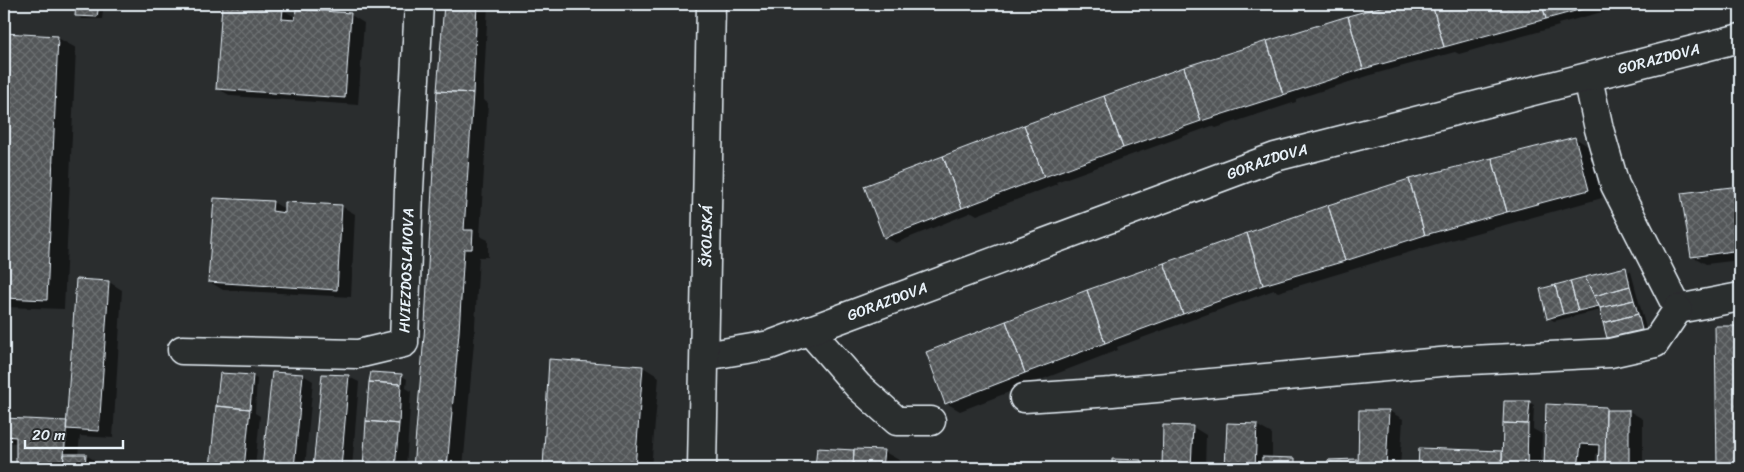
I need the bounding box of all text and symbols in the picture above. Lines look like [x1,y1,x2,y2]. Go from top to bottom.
street label: GORAZDOVA [1615,36,1703,82]
street label: GORAZDOVA [1223,136,1310,187]
street label: ŠKOLSKÁ [693,203,720,267]
street label: HVIEZDOSLAVOVA [391,208,421,333]
street label: GORAZDOVA [843,275,931,328]
scale bar [25,417,122,449]
text: 20 m [32,422,66,448]

